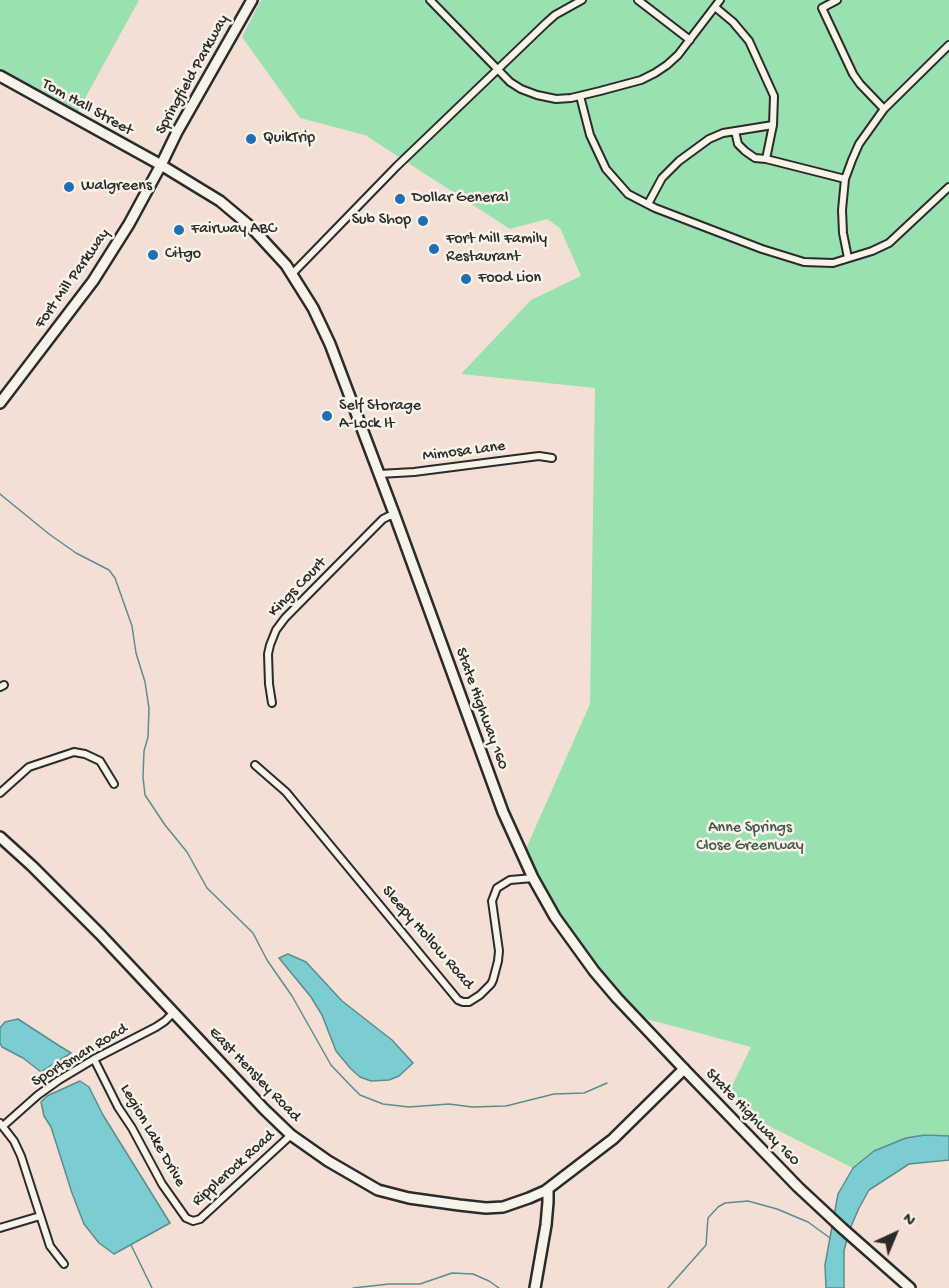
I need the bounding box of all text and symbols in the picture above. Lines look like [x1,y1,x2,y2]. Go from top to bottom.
street label: Springfield Parkway [152,12,234,138]
street label: Tom Hall Street [38,75,136,141]
place label: QuikTrip [263,129,315,149]
marker: QuikTrip [244,132,258,146]
place label: Walgreens [81,177,152,197]
marker: Walgreens [62,180,76,194]
place label: Dollar General [412,189,508,209]
marker: Dollar General [393,192,407,206]
place label: Sub Shop [352,211,411,231]
marker: Sub Shop [416,214,430,228]
place label: Fairway ABC [191,220,276,240]
marker: Fairway ABC [172,223,186,237]
street label: Fort Mill Parkway [31,225,115,333]
place label: Fort Mill Family Restaurant [446,230,547,268]
marker: Fort Mill Family Restaurant [427,242,441,256]
place label: Citgo [165,245,201,265]
marker: Citgo [146,248,160,262]
place label: Food Lion [478,269,541,289]
marker: Food Lion [459,272,473,286]
place label: Self Storage A-Lock It [339,397,421,435]
marker: Self Storage A-Lock It [320,409,334,423]
street label: Mimosa Lane [421,437,507,467]
street label: Kings Court [265,554,331,622]
street label: State Highway 160 [450,645,512,773]
park label: Anne Springs Close Greenway [696,819,804,857]
street label: Sleepy Hollow Road [377,882,477,994]
street label: Sportsman Road [29,1020,131,1092]
street label: East Hensley Road [204,1024,304,1126]
street label: State Highway 160 [701,1065,803,1171]
street label: Legion Lake Drive [115,1081,189,1191]
street label: Ripplerock Road [189,1127,279,1211]
north arrow [865,1204,925,1264]
text: N [897,1210,918,1231]

